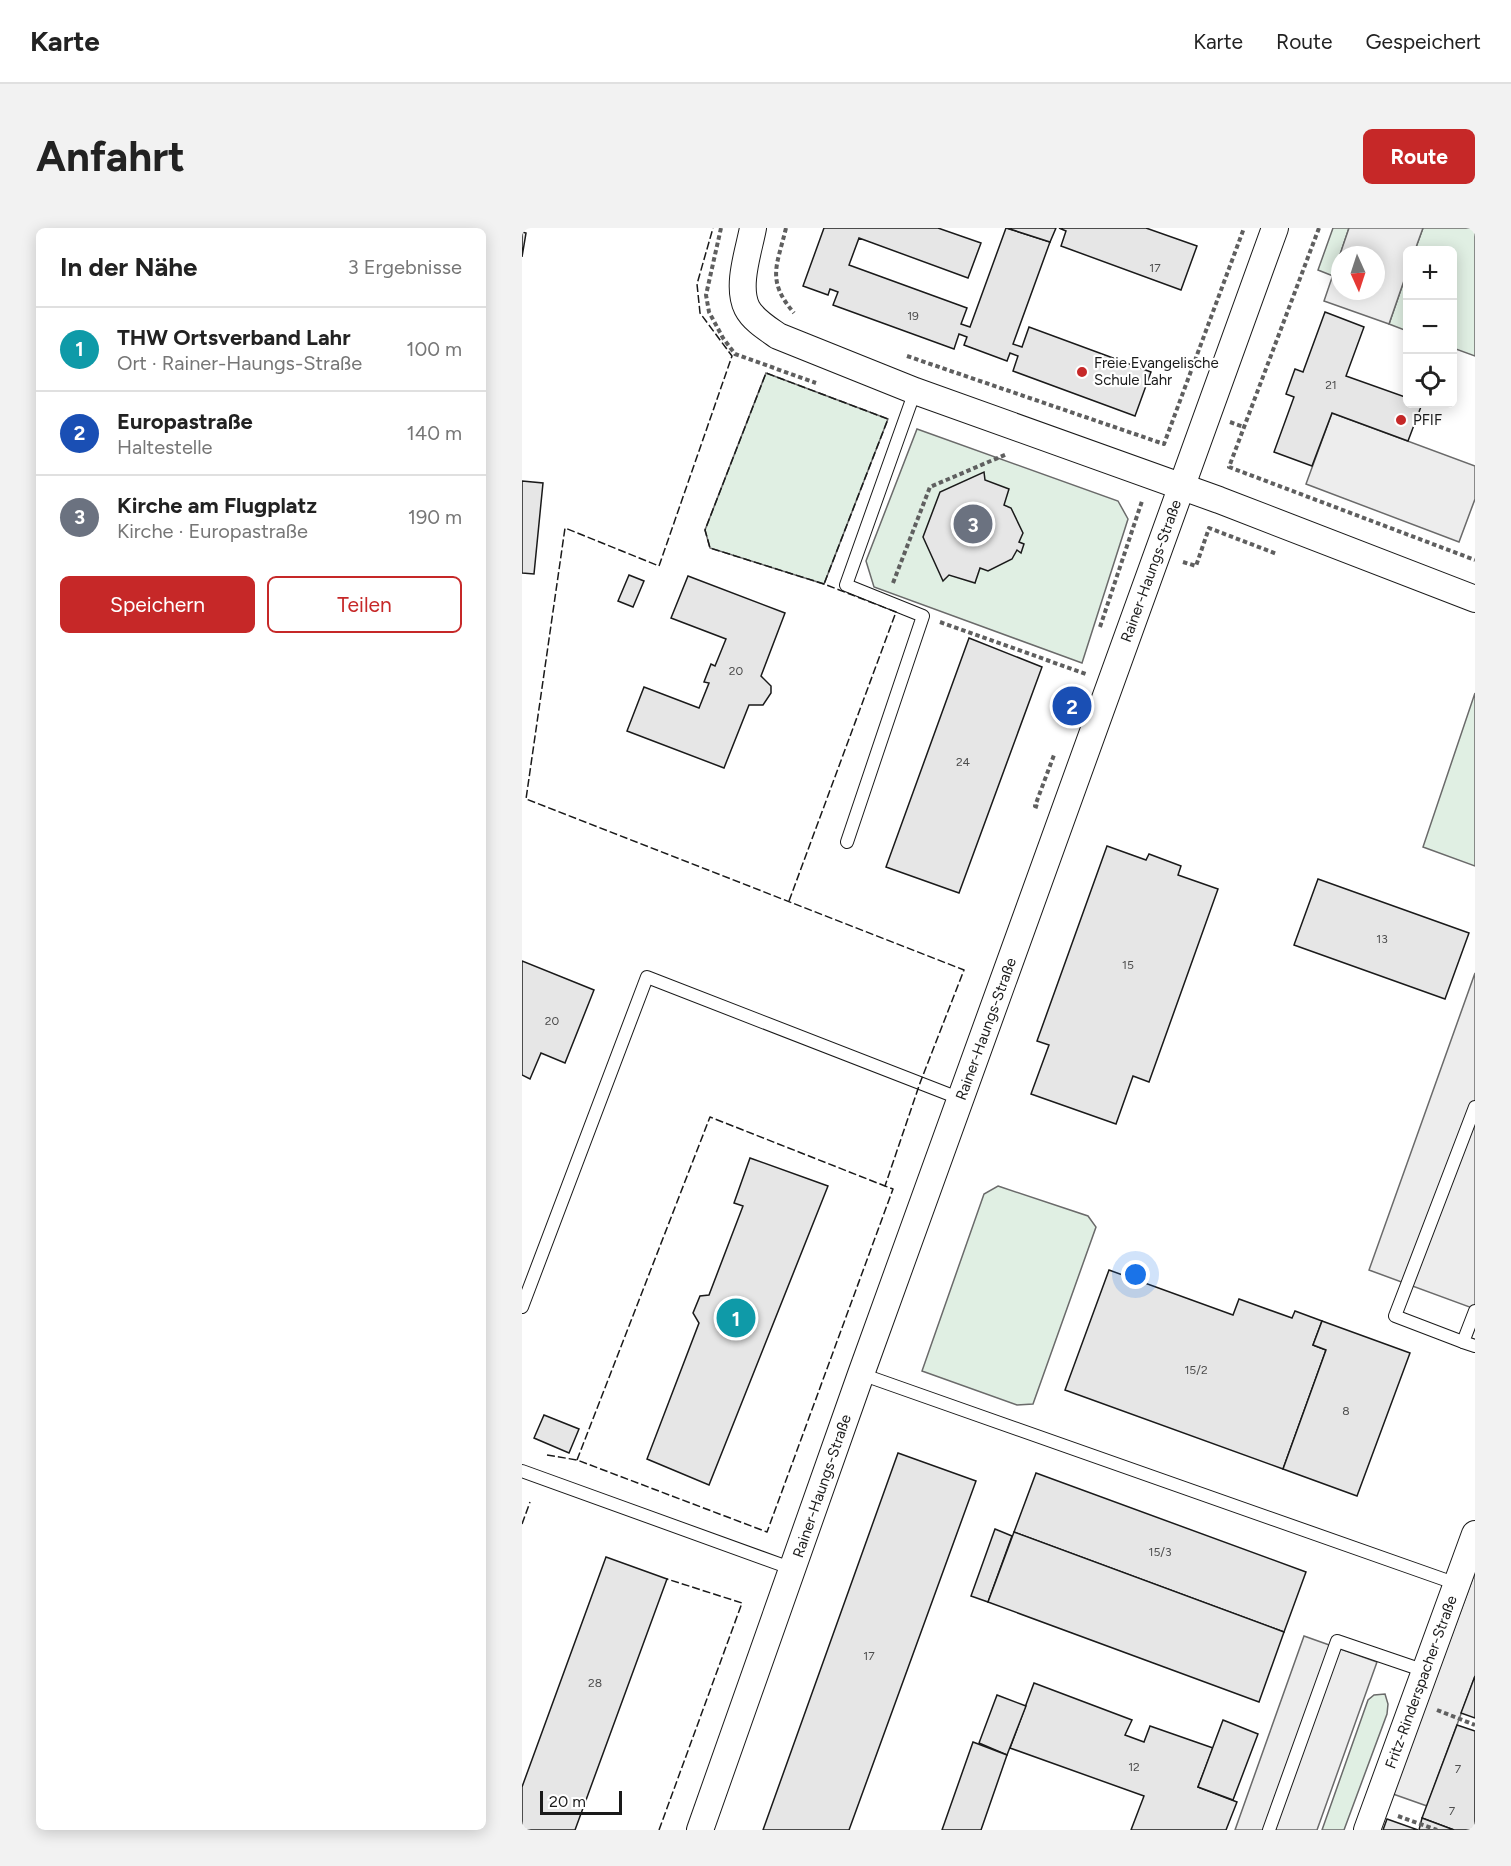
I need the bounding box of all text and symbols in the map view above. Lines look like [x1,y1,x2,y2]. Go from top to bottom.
text: Karte [30,24,100,58]
text: Karte [1193,29,1243,54]
text: Route [1276,29,1332,54]
text: Gespeichert [1365,29,1481,54]
button: Route [1363,129,1475,184]
text: Anfahrt [36,131,185,182]
north arrow [1331,246,1385,300]
map controls [1403,246,1457,408]
button: + [1403,246,1457,300]
text: In der Nähe [60,251,197,283]
text: 3 Ergebnisse [348,255,462,279]
house number: 17 [1149,261,1161,275]
button: − [1403,300,1457,354]
house number: 19 [907,309,919,323]
text: THW Ortsverband Lahr [117,324,351,351]
text: 1 [75,337,84,361]
text: 100 m [406,337,462,361]
text: Ort · Rainer-Haungs-Straße [117,351,362,375]
place label: Freie Evangelische Schule Lahr [1094,354,1219,389]
button: locate [1403,354,1457,408]
marker: Freie Evangelische Schule Lahr [1075,365,1089,379]
house number: 21 [1325,378,1337,392]
text: Europastraße [117,408,253,435]
place label: PFIF [1413,411,1442,429]
marker: PFIF [1394,413,1408,427]
text: 2 [74,421,85,445]
text: 140 m [407,421,462,445]
text: Haltestelle [117,435,213,459]
text: Kirche am Flugplatz [117,492,317,519]
street label: Rainer-Haungs-Straße [1117,497,1185,645]
pin: 3 [954,502,992,546]
text: 3 [74,505,85,529]
text: 190 m [408,505,462,529]
text: Kirche · Europastraße [117,519,308,543]
button: Speichern [60,576,255,633]
button: Teilen [267,576,462,633]
house number: 20 [729,664,744,678]
pin: 2 [1052,684,1092,728]
house number: 24 [956,755,971,769]
house number: 13 [1376,932,1388,946]
street label: Rainer-Haungs-Straße [952,955,1020,1103]
house number: 15 [1122,958,1134,972]
house number: 20 [545,1014,560,1028]
your location [1121,1260,1150,1289]
pin: 1 [716,1296,756,1340]
house number: 15/2 [1184,1363,1208,1377]
house number: 8 [1342,1404,1350,1418]
street label: Rainer-Haungs-Straße [789,1412,855,1560]
house number: 15/3 [1148,1545,1172,1559]
street label: Fritz-Rinderspacher-Straße [1381,1593,1461,1771]
house number: 17 [863,1649,875,1663]
house number: 28 [588,1676,602,1690]
house number: 12 [1128,1760,1140,1774]
house number: 7 [1455,1762,1462,1776]
scale bar [540,1788,622,1816]
text: 20 m [549,1792,586,1811]
house number: 7 [1449,1804,1456,1818]

